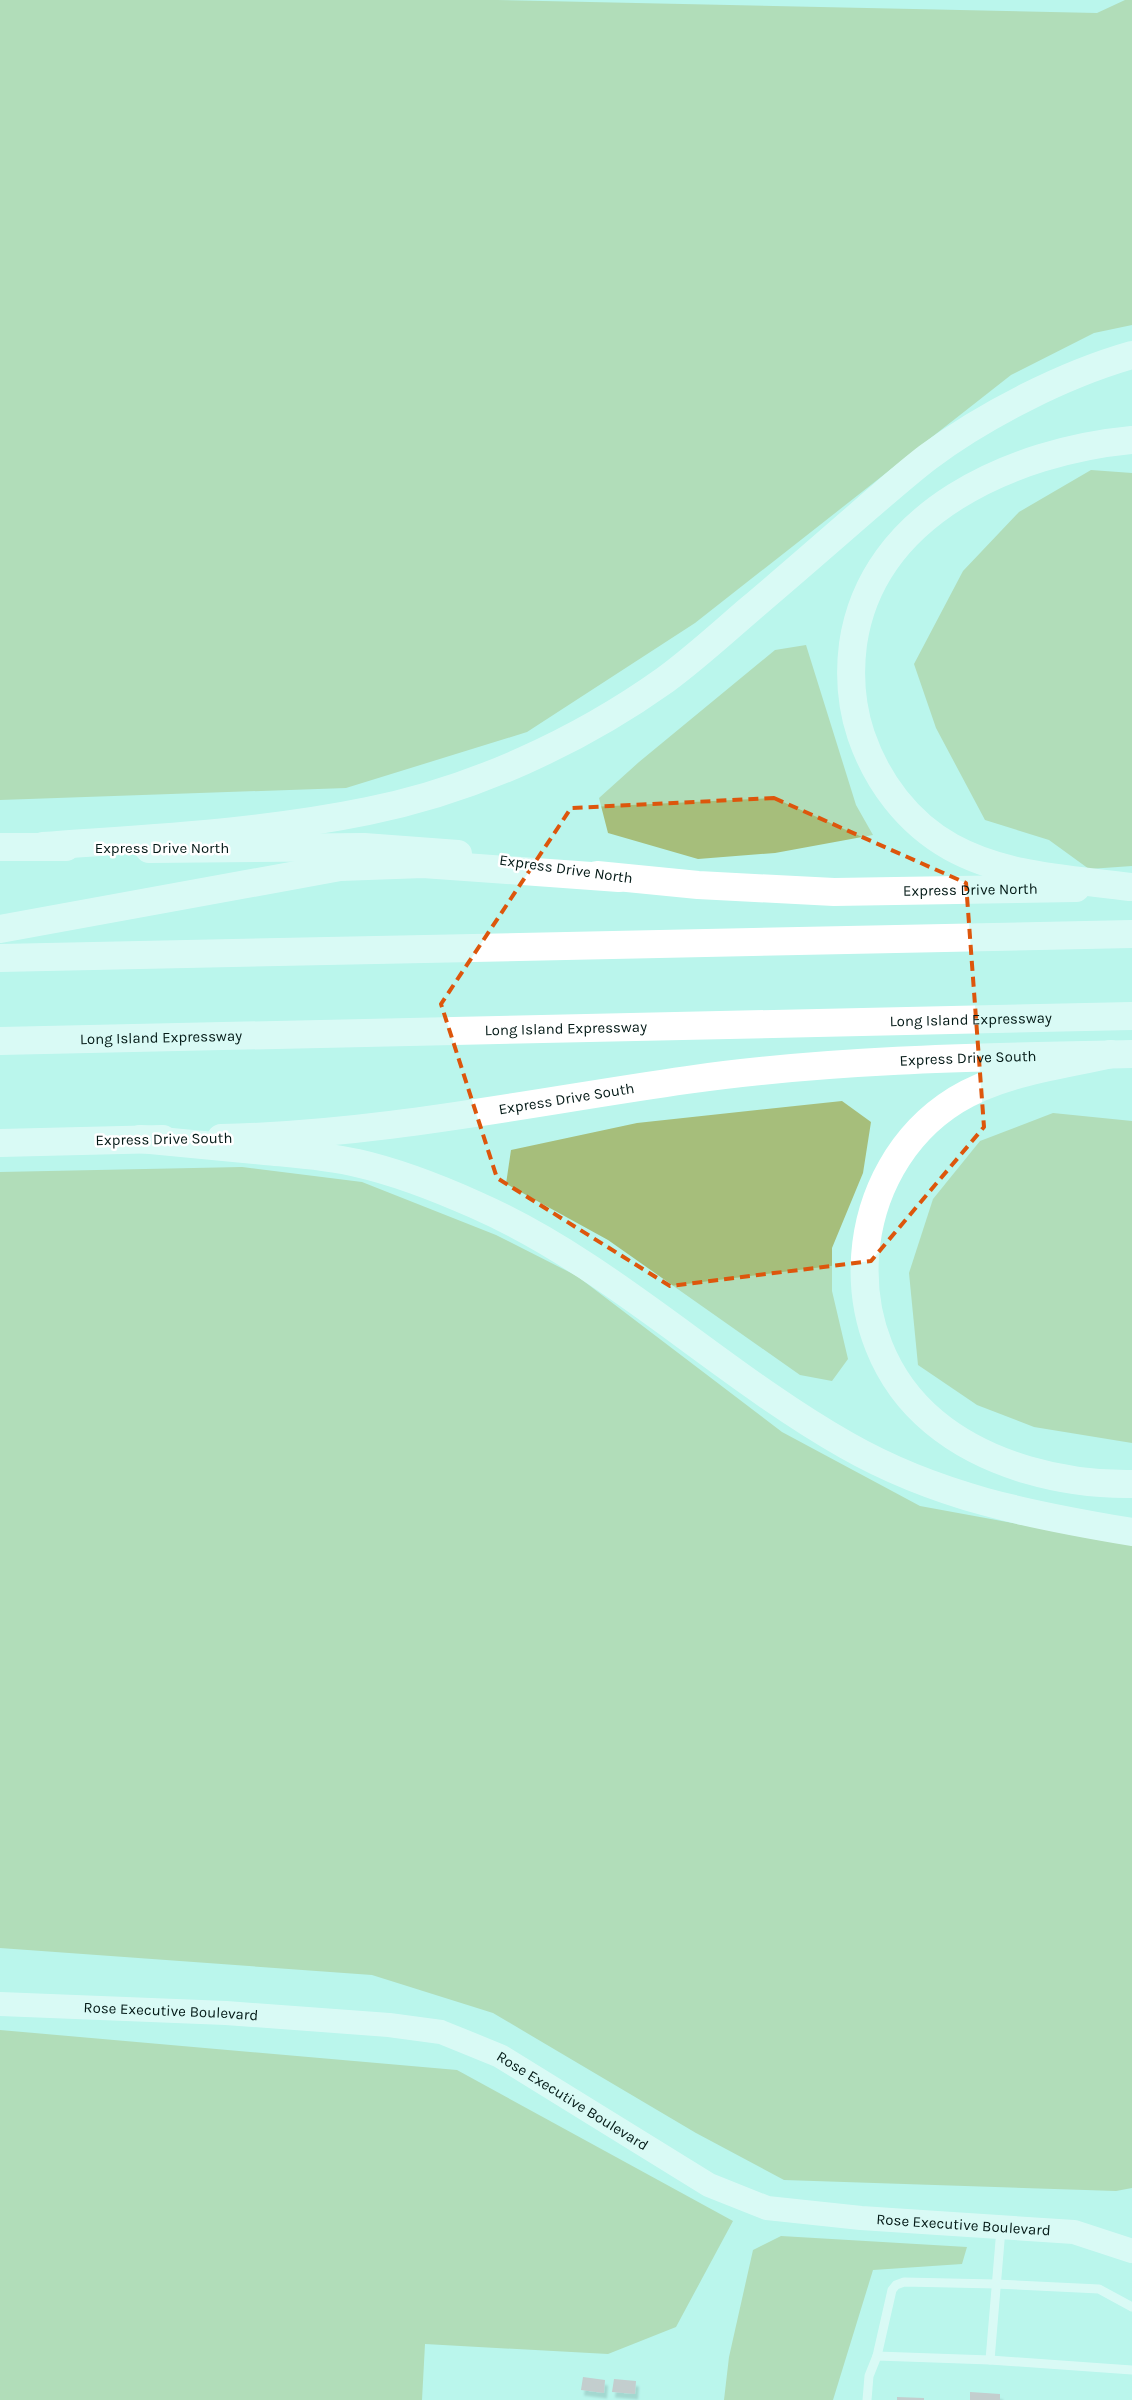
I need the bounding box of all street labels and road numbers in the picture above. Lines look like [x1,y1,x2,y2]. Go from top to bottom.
street label: Express Drive North [95,839,229,857]
street label: Express Drive North [498,851,634,887]
street label: Express Drive North [903,880,1038,900]
street label: Long Island Expressway [889,1009,1052,1030]
street label: Long Island Expressway [485,1018,647,1039]
street label: Long Island Expressway [80,1027,242,1048]
street label: Express Drive South [899,1047,1037,1070]
street label: Express Drive South [497,1079,636,1118]
street label: Express Drive South [95,1129,233,1149]
street label: Rose Executive Boulevard [83,1998,259,2024]
street label: Rose Executive Boulevard [493,2047,652,2154]
street label: Rose Executive Boulevard [876,2210,1051,2239]

